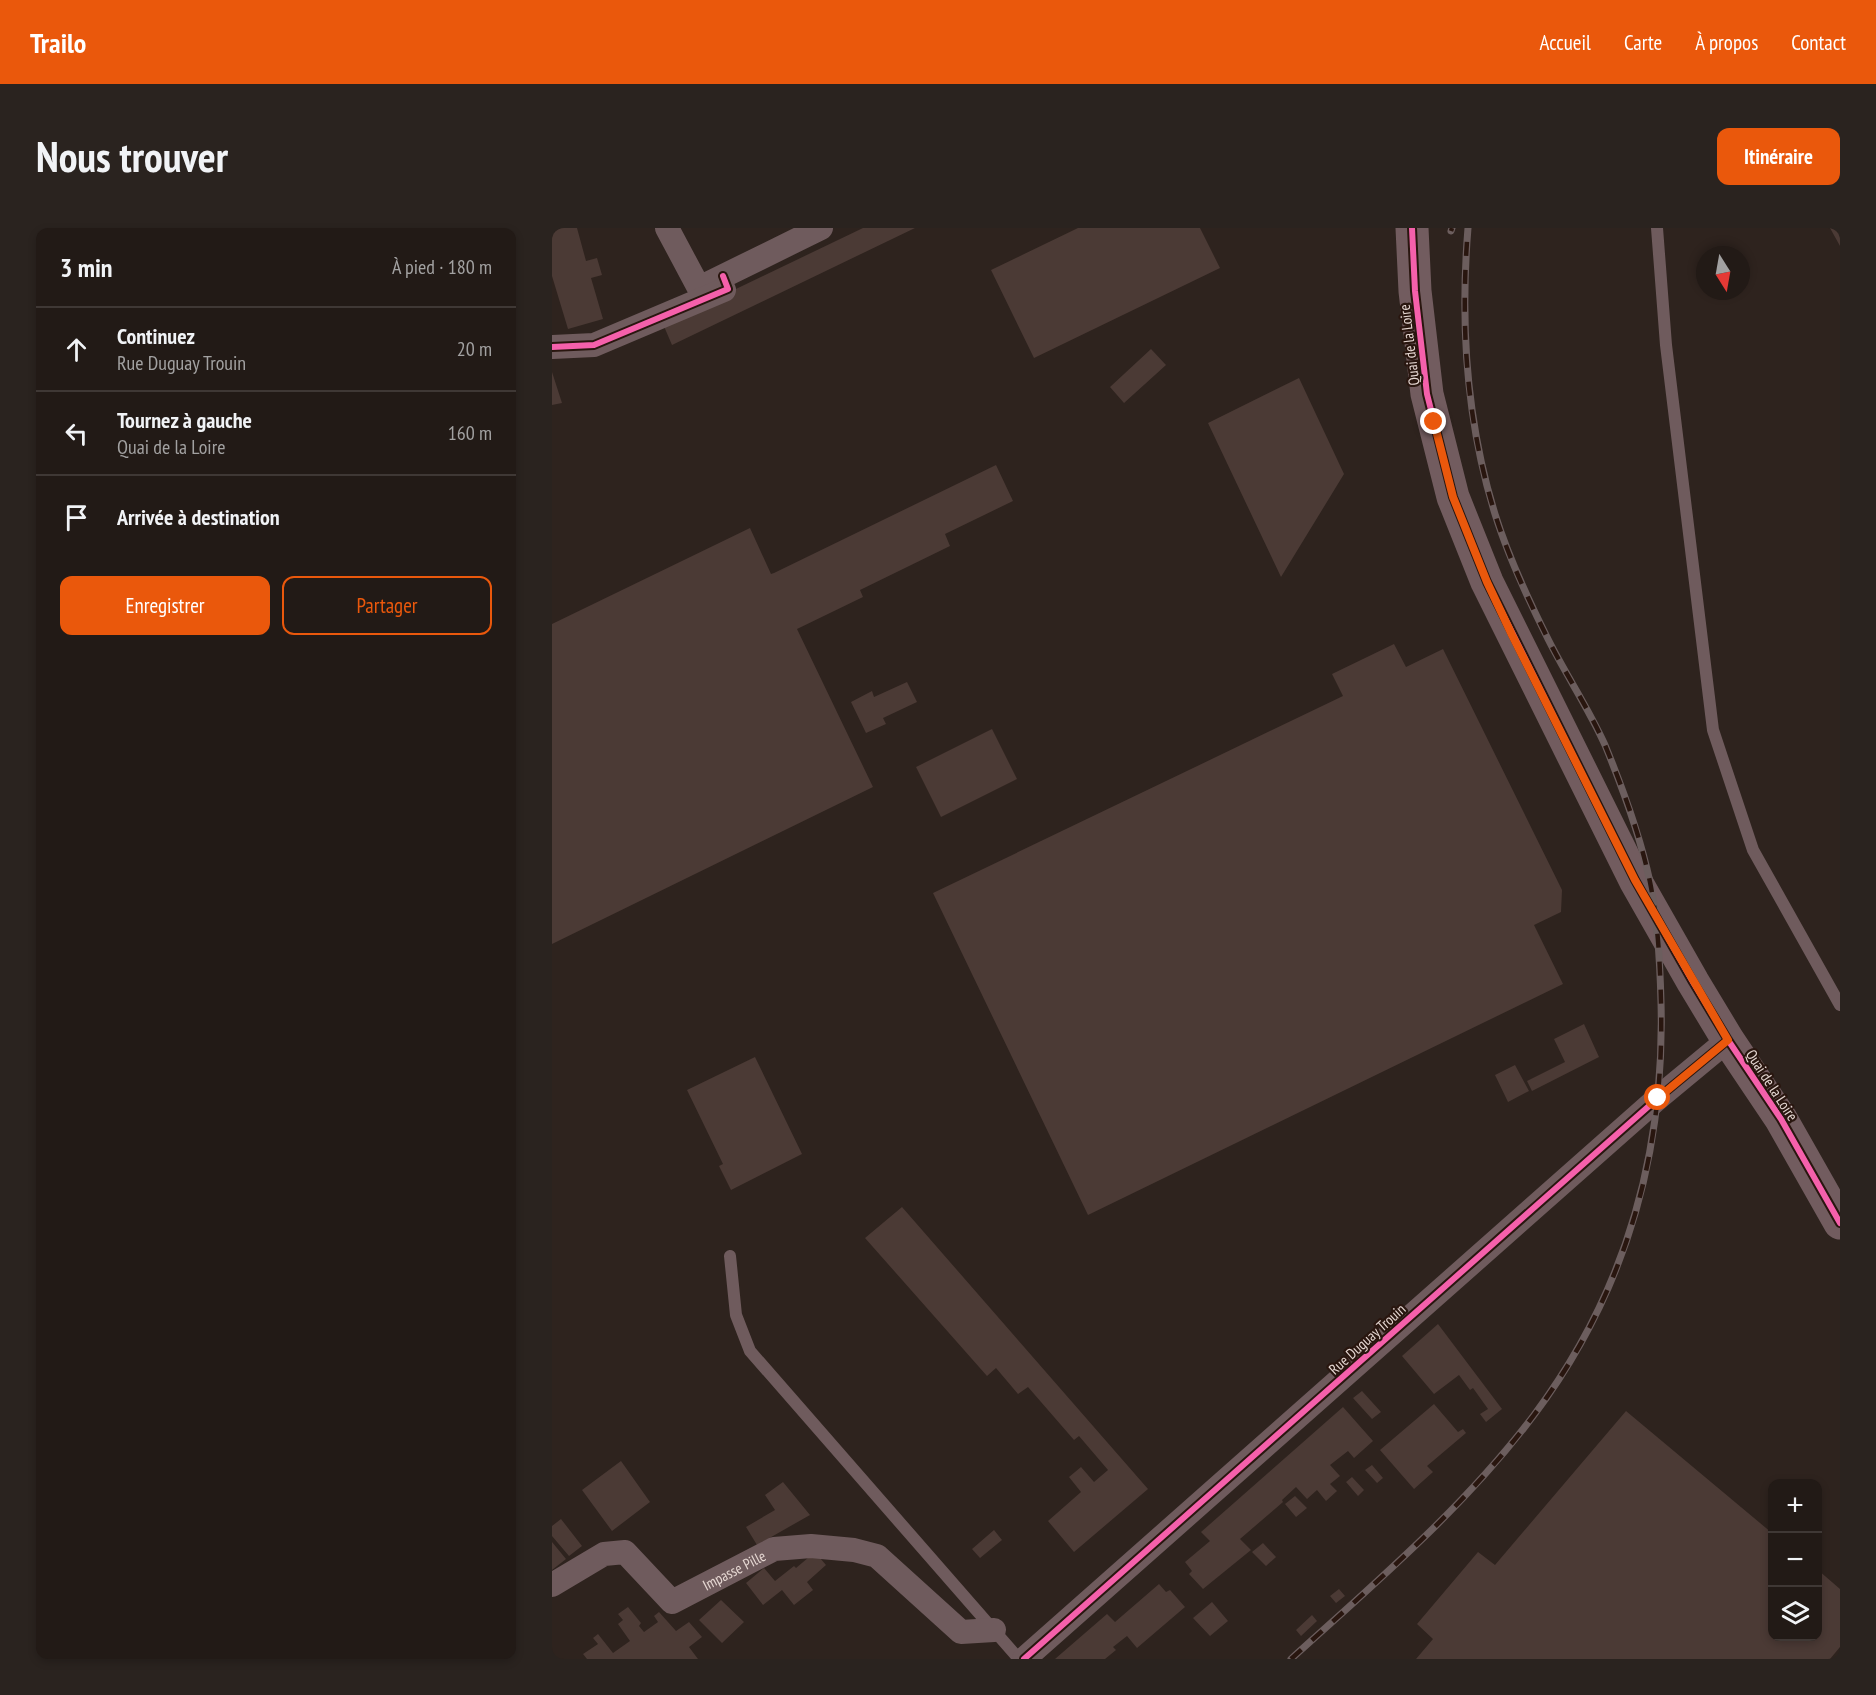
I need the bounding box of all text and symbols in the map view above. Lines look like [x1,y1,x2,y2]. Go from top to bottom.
text: Trailo [30,24,86,61]
text: Accueil [1539,29,1591,56]
text: Carte [1624,29,1662,56]
text: À propos [1695,29,1758,56]
text: Contact [1791,29,1846,56]
button: Itinéraire [1717,128,1840,185]
text: Nous trouver [36,129,228,184]
north arrow [1696,246,1750,300]
text: 3 min [60,251,113,284]
text: À pied · 180 m [392,254,492,280]
street label: Quai de la Loire [1395,303,1423,387]
text: Continuez [117,322,195,350]
icon: ahead [60,333,93,366]
text: 20 m [457,336,492,362]
text: Rue Duguay Trouin [117,350,246,376]
text: Tournez à gauche [117,406,252,434]
route end [1420,408,1446,434]
icon: left [60,417,93,450]
text: 160 m [448,420,492,446]
text: Quai de la Loire [117,434,225,460]
icon: arrive [60,501,93,534]
text: Arrivée à destination [117,503,280,531]
button: Enregistrer [60,576,270,635]
button: Partager [282,576,492,635]
street label: Quai de la Loire [1742,1046,1802,1124]
route start [1644,1084,1670,1110]
street label: Rue Duguay Trouin [1325,1300,1409,1378]
map controls [1768,1479,1822,1641]
button: + [1768,1479,1822,1533]
button: − [1768,1533,1822,1587]
street label: Impasse Pille [699,1546,769,1594]
button: layers [1768,1587,1822,1641]

